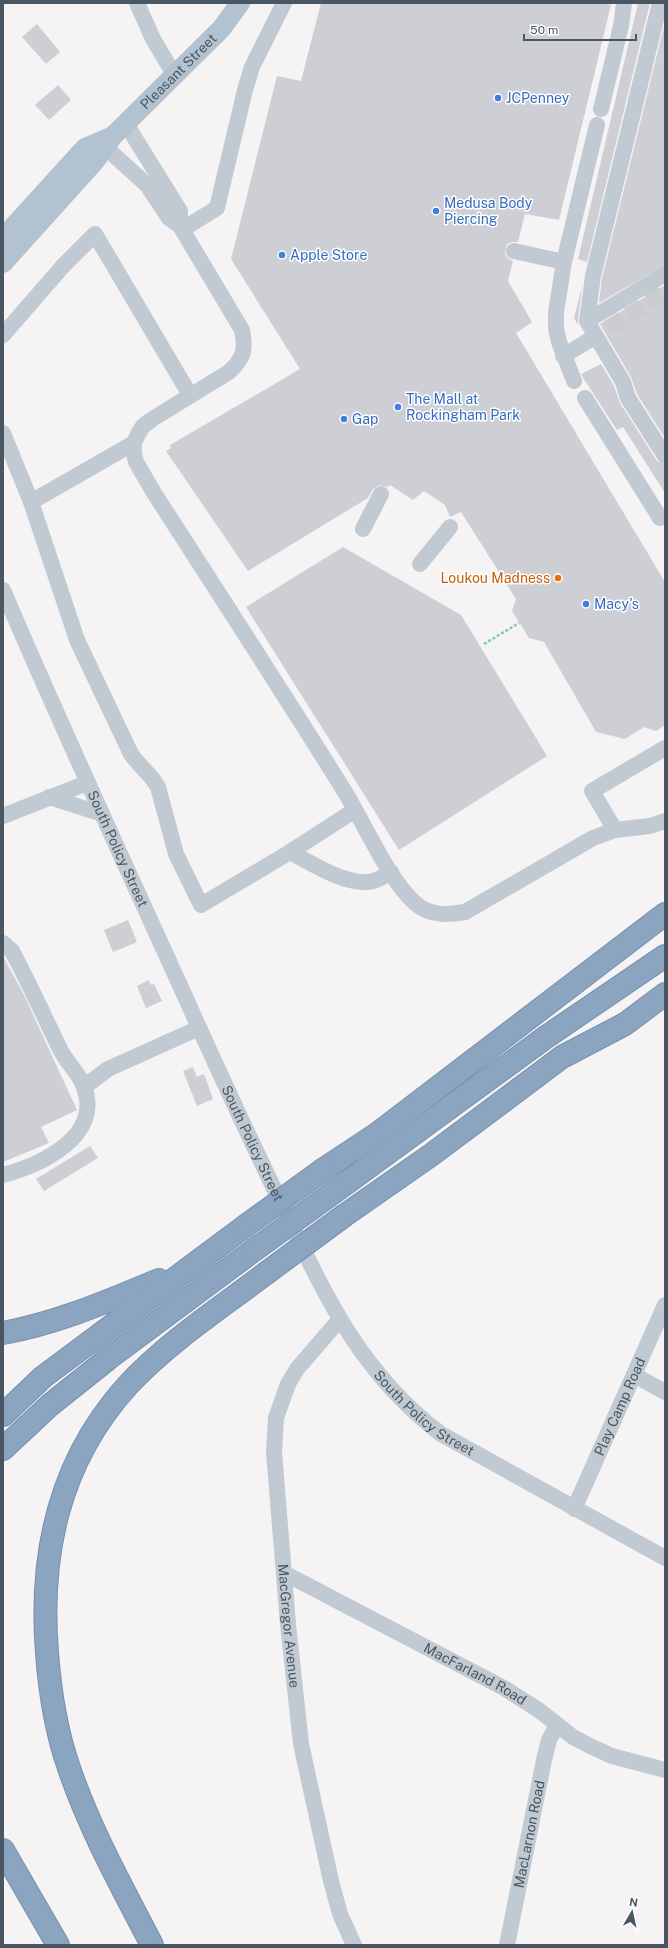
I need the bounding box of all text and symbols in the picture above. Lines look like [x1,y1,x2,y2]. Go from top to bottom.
scale bar [524,16,636,42]
text: 50 m [530,23,558,37]
street label: Pleasant Street [137,30,220,113]
place label: JCPenney [506,90,570,106]
marker: JCPenney [493,93,503,103]
place label: Medusa Body Piercing [444,195,533,227]
marker: Medusa Body Piercing [431,206,441,216]
place label: Apple Store [290,247,367,263]
marker: Apple Store [277,250,287,260]
place label: The Mall at Rockingham Park [406,391,520,423]
marker: The Mall at Rockingham Park [393,402,403,412]
place label: Gap [352,411,378,427]
marker: Gap [339,414,349,424]
place label: Loukou Madness [440,570,550,586]
marker: Loukou Madness [553,573,563,583]
place label: Macy's [594,596,639,612]
marker: Macy's [581,599,591,609]
street label: South Policy Street [84,788,151,909]
street label: South Policy Street [219,1083,287,1204]
street label: Play Camp Road [591,1355,648,1458]
street label: South Policy Street [371,1367,477,1459]
street label: MacGregor Avenue [275,1563,303,1689]
street label: MacFarland Road [421,1640,529,1708]
street label: MacLarnon Road [511,1779,548,1889]
north arrow [612,1892,652,1932]
text: N [628,1896,639,1909]

